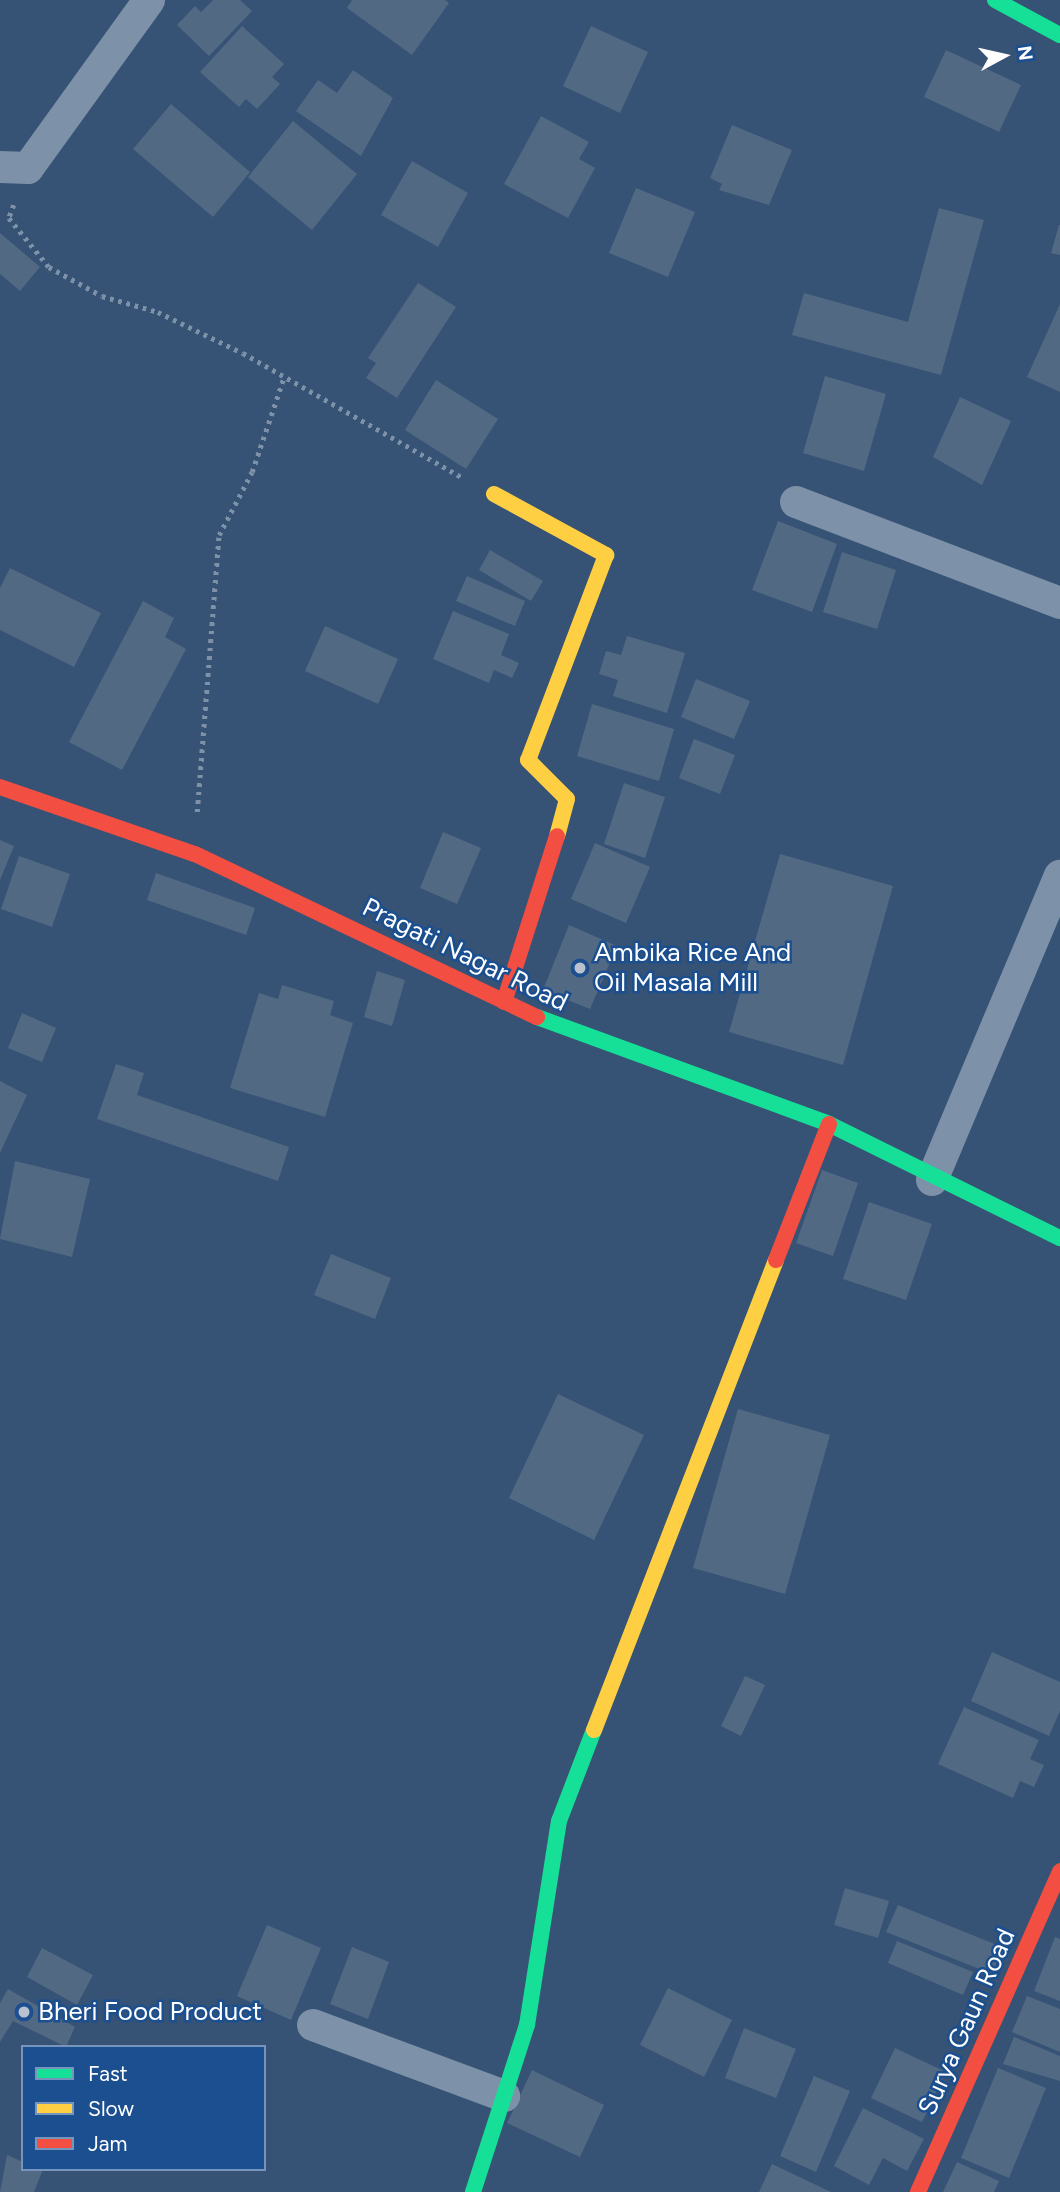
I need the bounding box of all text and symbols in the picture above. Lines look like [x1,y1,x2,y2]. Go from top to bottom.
north arrow [969,21,1039,91]
text: N [1013,44,1038,62]
street label: Pragati Nagar Road [357,892,573,1018]
place label: Ambika Rice And Oil Masala Mill [594,937,791,998]
marker: Ambika Rice And Oil Masala Mill [572,960,588,976]
street label: Surya Gaun Road [912,1924,1022,2120]
place label: Bheri Food Product [38,1996,262,2028]
marker: Bheri Food Product [16,2004,32,2020]
legend [21,2045,266,2171]
text: Fast [88,2061,128,2086]
text: Slow [88,2096,134,2121]
text: Jam [88,2131,127,2156]

